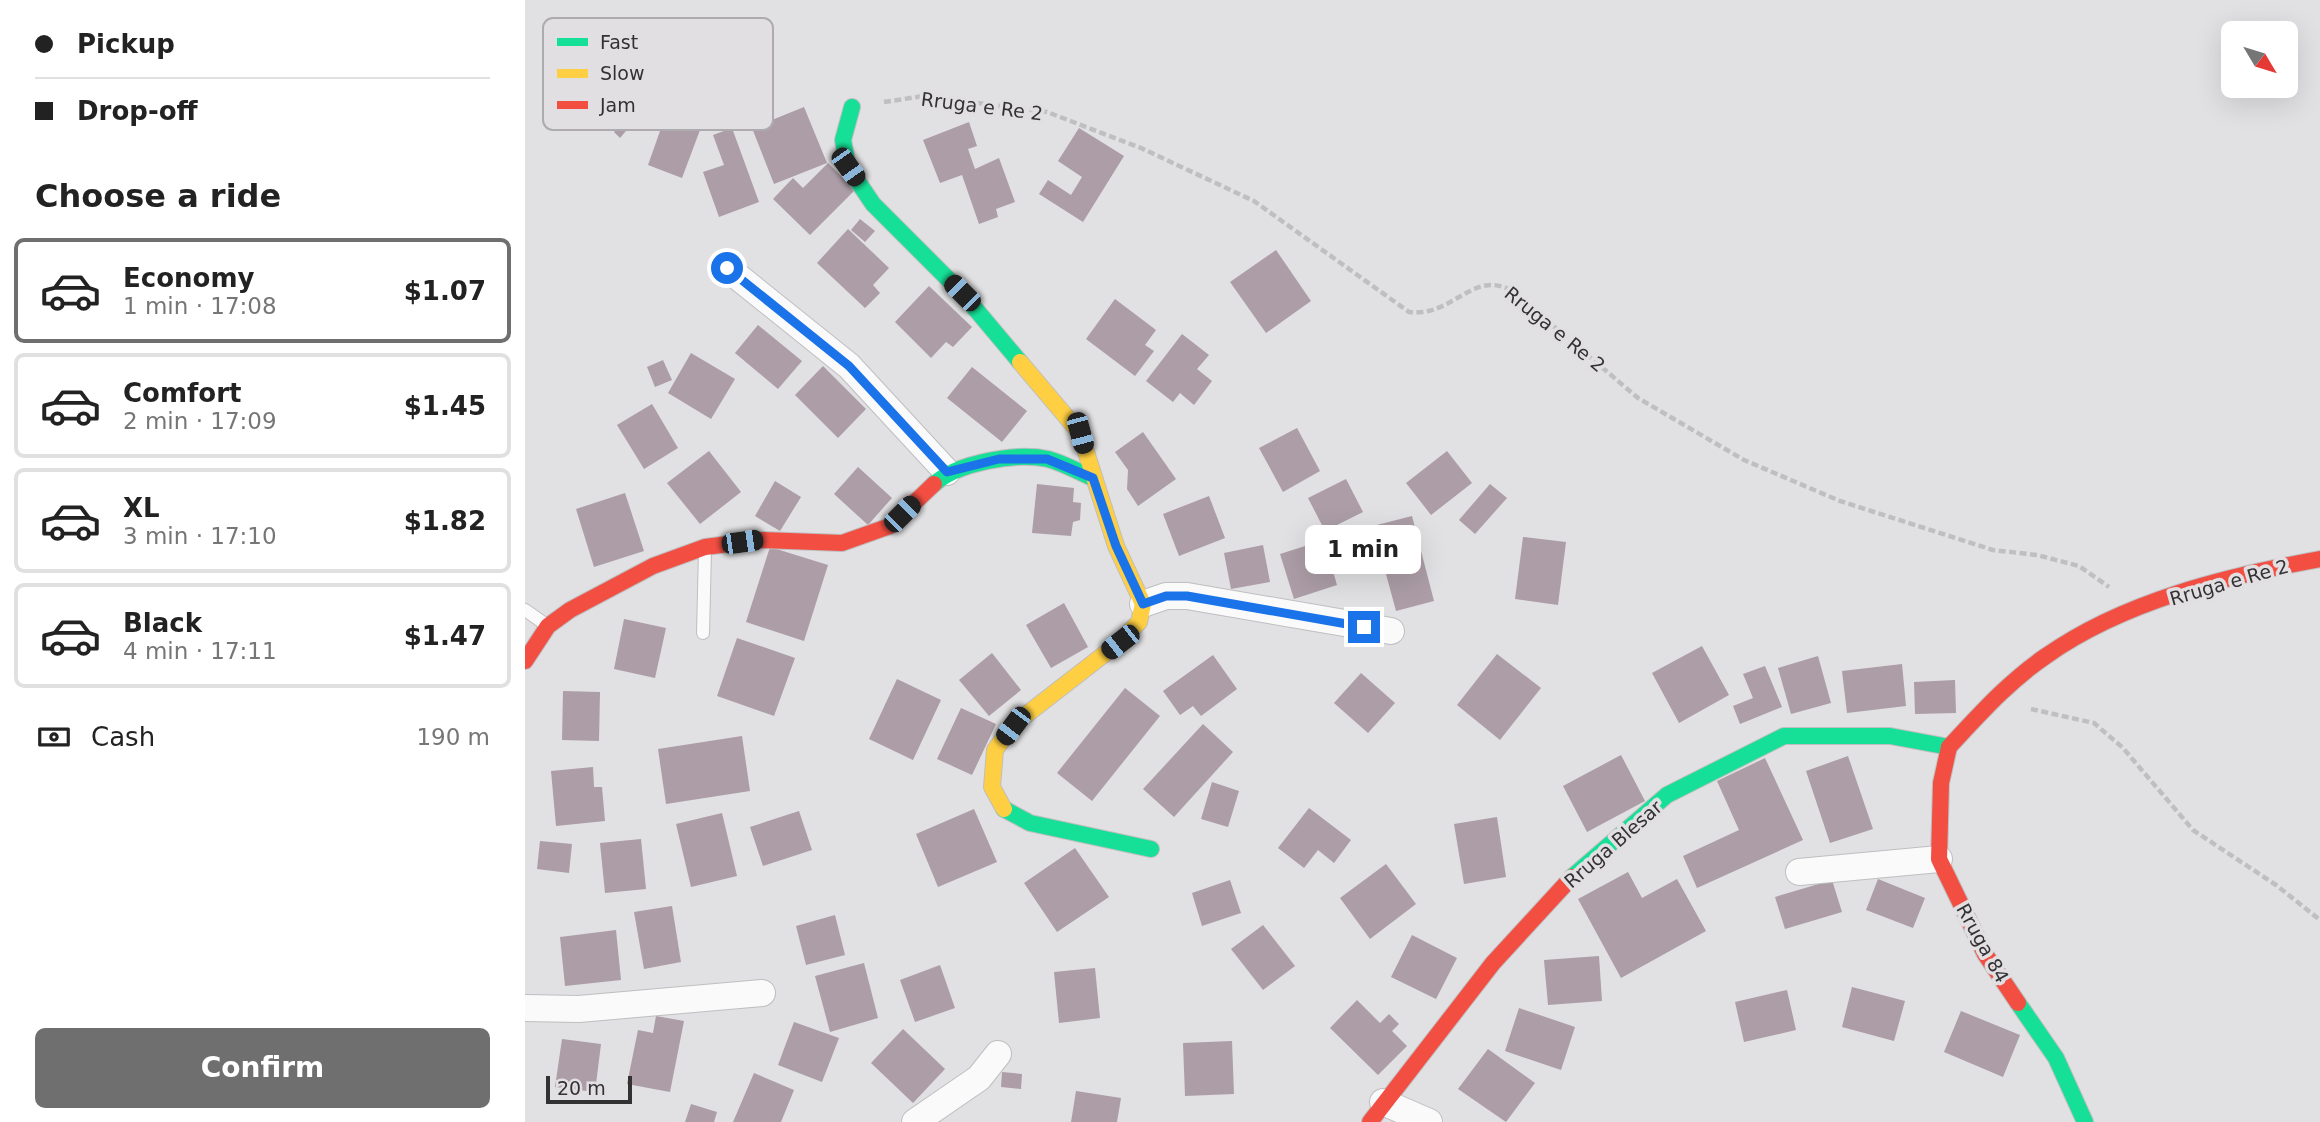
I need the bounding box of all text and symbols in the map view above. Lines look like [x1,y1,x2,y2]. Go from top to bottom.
legend [543,18,773,130]
north arrow [2221,21,2298,98]
map controls [2221,21,2298,98]
text: Pickup [77,29,175,59]
text: Fast [600,31,638,53]
text: Slow [600,62,645,84]
street label: Rruga e Re 2 [920,88,1044,124]
text: Jam [599,94,636,116]
text: Drop-off [77,96,198,126]
car [828,144,869,190]
text: Choose a ride [35,177,281,215]
route start [711,252,743,284]
icon: car [39,259,102,322]
text: Economy [123,263,254,293]
car [940,271,985,315]
text: $1.07 [404,276,486,306]
street label: Rruga e Re 2 [1500,282,1610,376]
text: 1 min · 17:08 [123,293,277,319]
icon: car [39,374,102,437]
text: Comfort [123,378,241,408]
text: $1.45 [404,391,486,421]
text: 2 min · 17:09 [123,408,277,434]
car [1065,410,1096,456]
icon: car [39,489,102,552]
car [880,492,925,536]
text: XL [123,493,160,523]
text: $1.82 [404,506,486,536]
text: 3 min · 17:10 [123,523,277,549]
callout: 1 min [1306,526,1422,574]
car [720,529,765,555]
text: 1 min [1327,536,1399,562]
street label: Rruga e Re 2 [2167,555,2291,609]
icon: car [39,604,102,667]
text: Black [123,608,202,638]
route end [1348,611,1380,643]
text: $1.47 [404,621,486,651]
car [1097,621,1144,663]
text: 4 min · 17:11 [123,638,277,664]
car [992,703,1035,749]
icon: cash [35,718,73,756]
text: Cash [91,722,155,752]
text: 190 m [416,724,490,750]
street label: Rruga Blesar [1560,796,1666,892]
street label: Rruga 84 [1952,900,2014,986]
button: Confirm [35,1028,490,1108]
scale bar [546,1073,632,1105]
text: 20 m [557,1077,606,1099]

